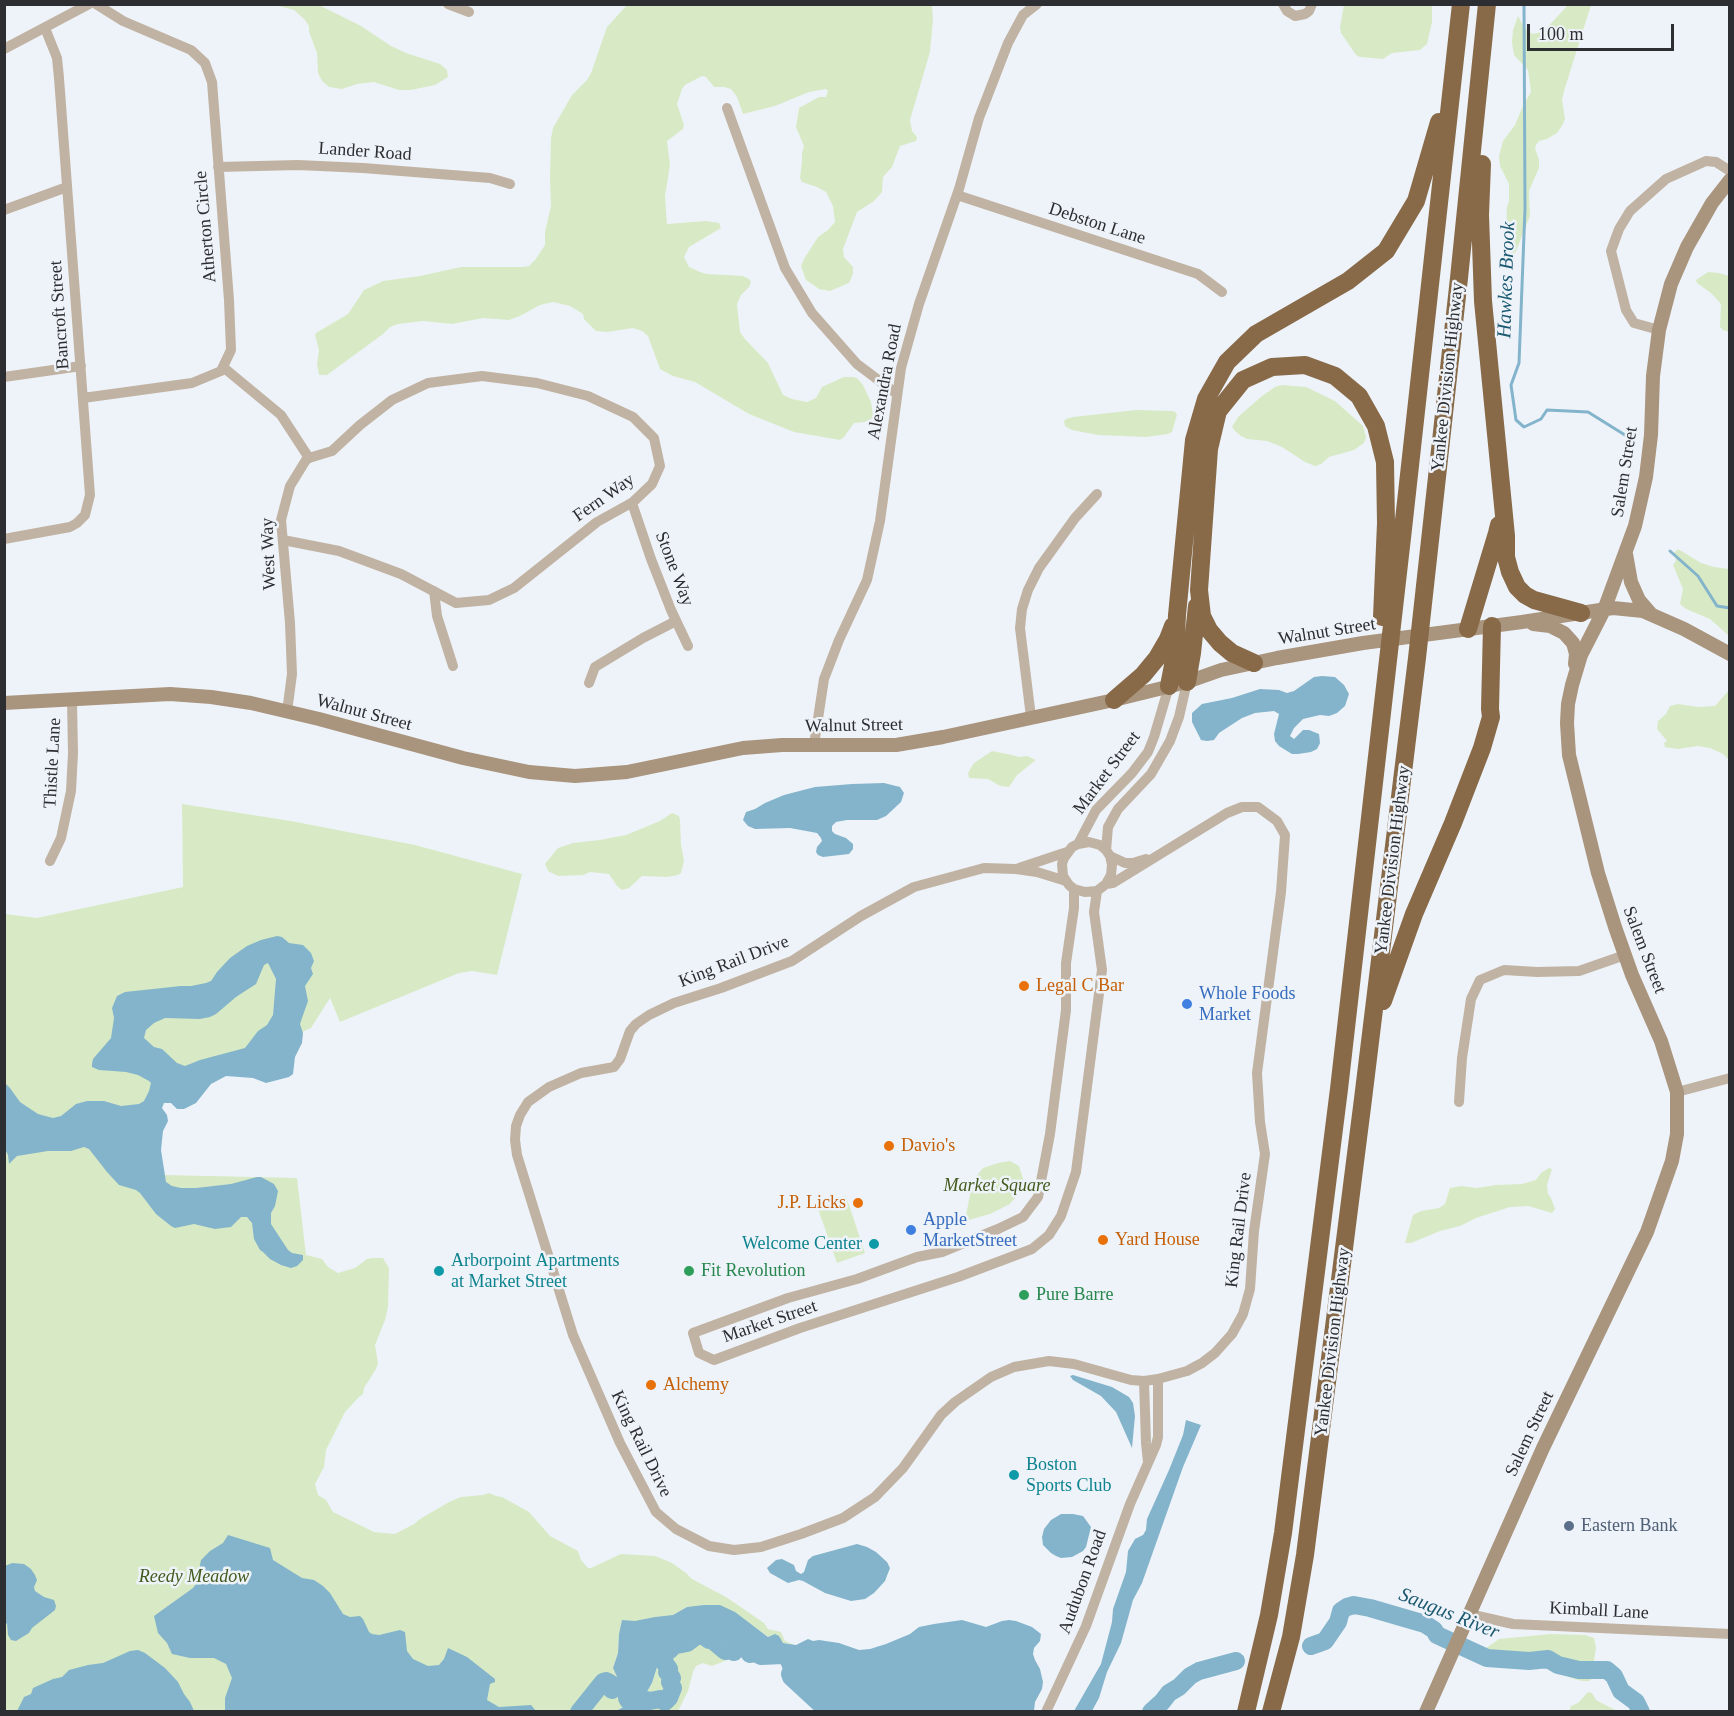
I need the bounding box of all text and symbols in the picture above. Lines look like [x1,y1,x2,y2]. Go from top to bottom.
scale bar [1530,12,1677,50]
text: 100 m [1538,24,1584,44]
street label: Lander Road [318,138,412,166]
street label: Atherton Circle [190,170,222,284]
street label: Debston Lane [1046,198,1148,250]
water label: Hawkes Brook [1493,221,1521,339]
street label: Bancroft Street [45,260,75,370]
street label: Yankee Division Highway [1427,281,1469,473]
street label: Alexandra Road [863,322,907,442]
street label: Salem Street [1607,425,1643,519]
street label: Fern Way [569,469,639,527]
street label: West Way [257,517,281,591]
street label: Stone Way [650,529,698,609]
street label: Walnut Street [1277,614,1377,650]
street label: Walnut Street [314,690,414,736]
street label: Walnut Street [805,714,903,738]
street label: Thistle Lane [40,717,66,809]
street label: Market Street [1069,727,1145,819]
street label: Yankee Division Highway [1371,764,1415,956]
street label: Salem Street [1618,903,1670,997]
street label: King Rail Drive [676,931,792,993]
place label: Legal C Bar [1036,975,1124,997]
marker: Legal C Bar [1017,979,1031,993]
place label: Whole Foods Market [1199,983,1295,1026]
marker: Whole Foods Market [1180,997,1194,1011]
place label: Davio's [901,1135,955,1157]
marker: Davio's [882,1139,896,1153]
street label: King Rail Drive [1221,1171,1257,1289]
park label: Market Square [944,1175,1050,1197]
place label: J.P. Licks [777,1192,846,1214]
marker: J.P. Licks [851,1196,865,1210]
place label: Apple MarketStreet [923,1209,1017,1252]
marker: Apple MarketStreet [904,1223,918,1237]
place label: Yard House [1115,1229,1200,1251]
place label: Welcome Center [742,1233,862,1255]
marker: Yard House [1096,1233,1110,1247]
marker: Welcome Center [867,1237,881,1251]
street label: Yankee Division Highway [1311,1246,1355,1438]
place label: Arborpoint Apartments at Market Street [451,1250,619,1292]
place label: Fit Revolution [701,1260,806,1282]
marker: Arborpoint Apartments at Market Street [432,1264,446,1278]
marker: Fit Revolution [682,1264,696,1278]
place label: Pure Barre [1036,1284,1113,1306]
marker: Pure Barre [1017,1288,1031,1302]
street label: Market Street [720,1296,820,1348]
place label: Alchemy [663,1374,729,1396]
marker: Alchemy [644,1378,658,1392]
street label: King Rail Drive [606,1387,676,1501]
street label: Salem Street [1501,1388,1559,1480]
place label: Boston Sports Club [1026,1454,1112,1496]
marker: Boston Sports Club [1007,1468,1021,1482]
place label: Eastern Bank [1581,1515,1677,1537]
marker: Eastern Bank [1562,1519,1576,1533]
street label: Audubon Road [1054,1527,1112,1637]
park label: Reedy Meadow [139,1566,249,1588]
water label: Saugus River [1395,1583,1503,1645]
street label: Kimball Lane [1549,1598,1649,1624]

